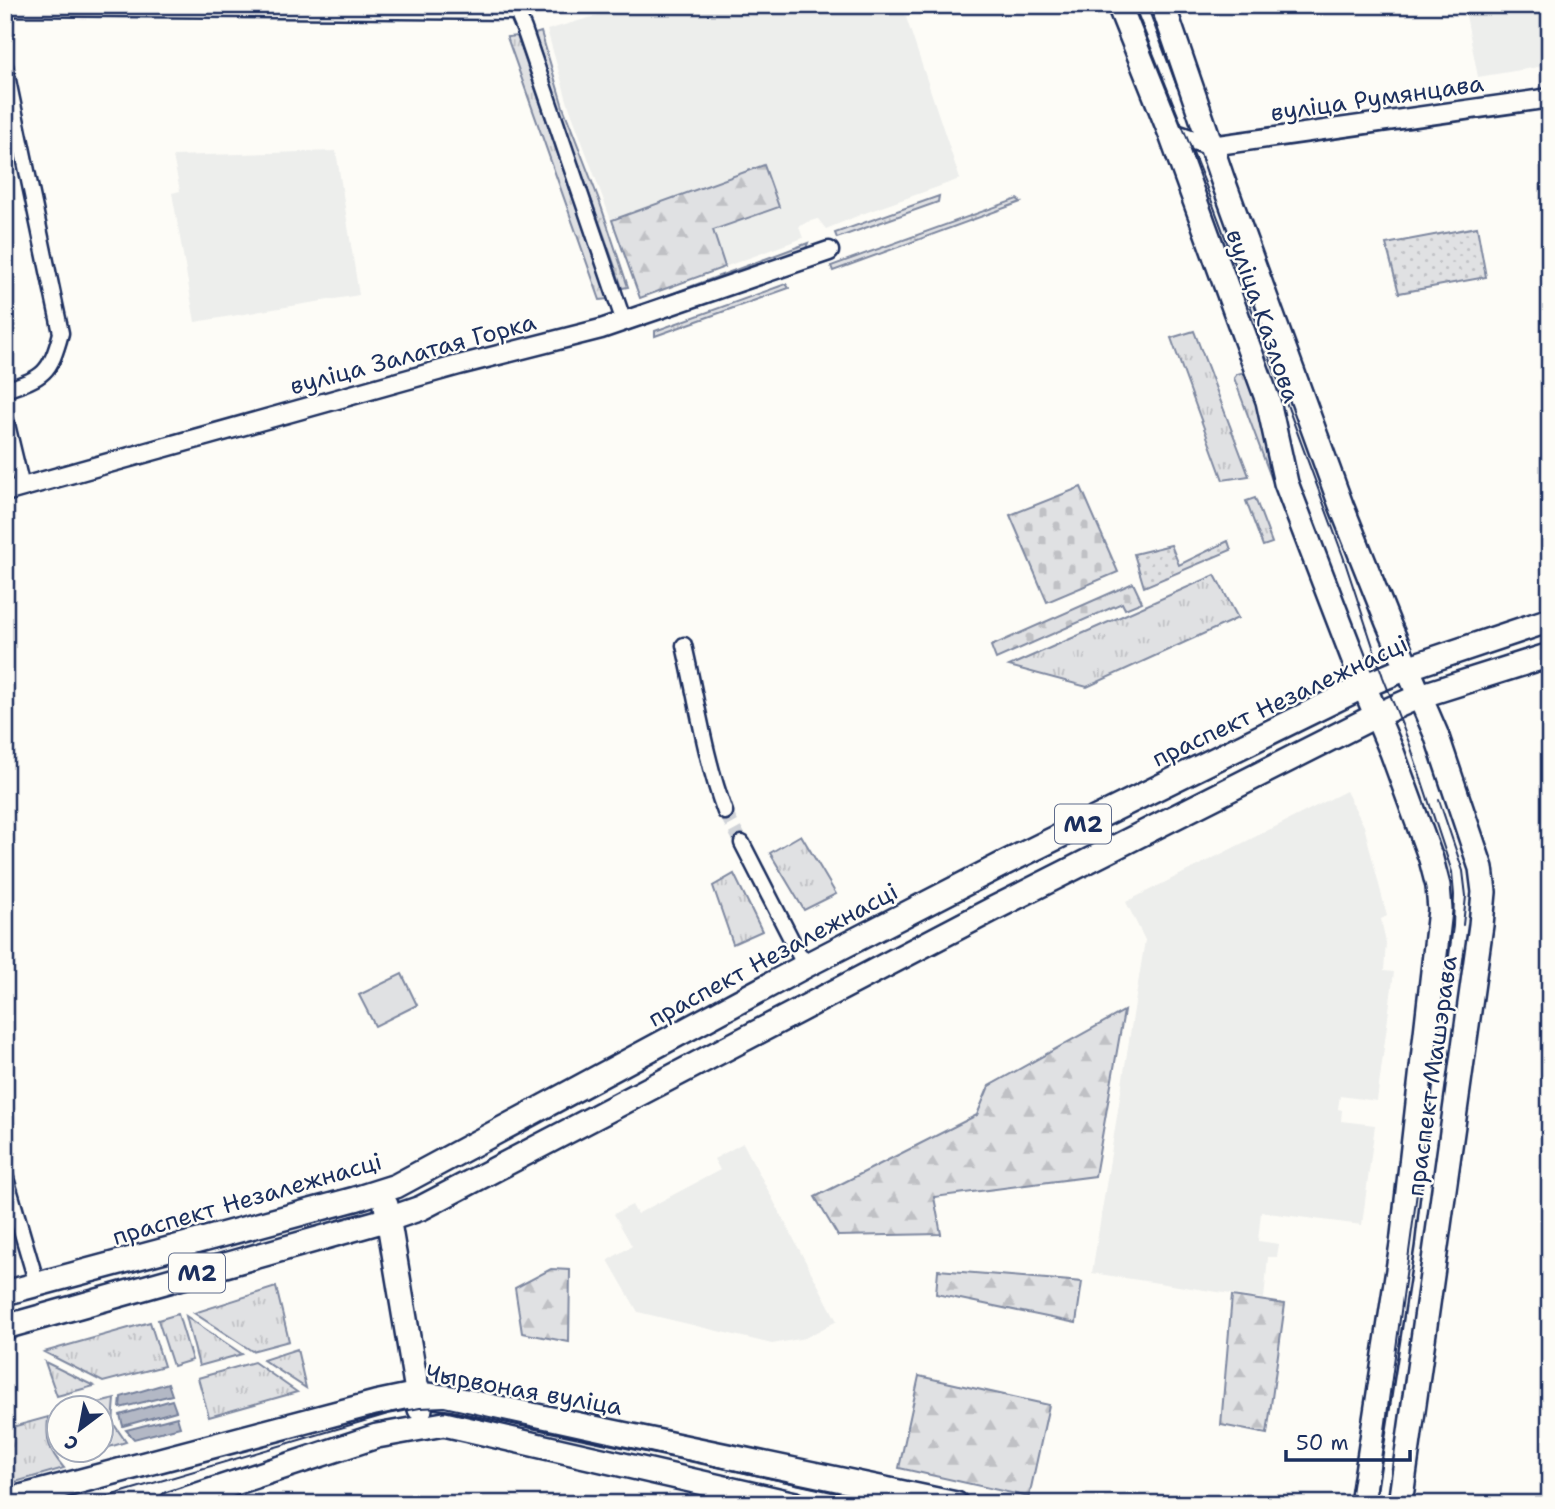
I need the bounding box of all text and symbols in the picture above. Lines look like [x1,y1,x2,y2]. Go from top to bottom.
street label: вуліца Румянцава [1268,67,1486,129]
street label: вуліца Казлова [1218,225,1308,407]
street label: вуліца Залатая Горка [286,306,540,402]
street label: праспект Незалежнасці [1147,628,1413,774]
road number: М2 [1055,804,1111,844]
street label: праспект Незалежнасці [642,875,904,1035]
street label: праспект Машэрава [1399,954,1465,1198]
street label: праспект Незалежнасці [109,1145,385,1253]
road number: М2 [169,1254,225,1292]
street label: Чырвоная вуліца [423,1357,625,1423]
north arrow [46,1394,116,1464]
scale bar [1286,1418,1410,1462]
text: С [60,1429,83,1457]
text: 50 m [1296,1429,1349,1457]

